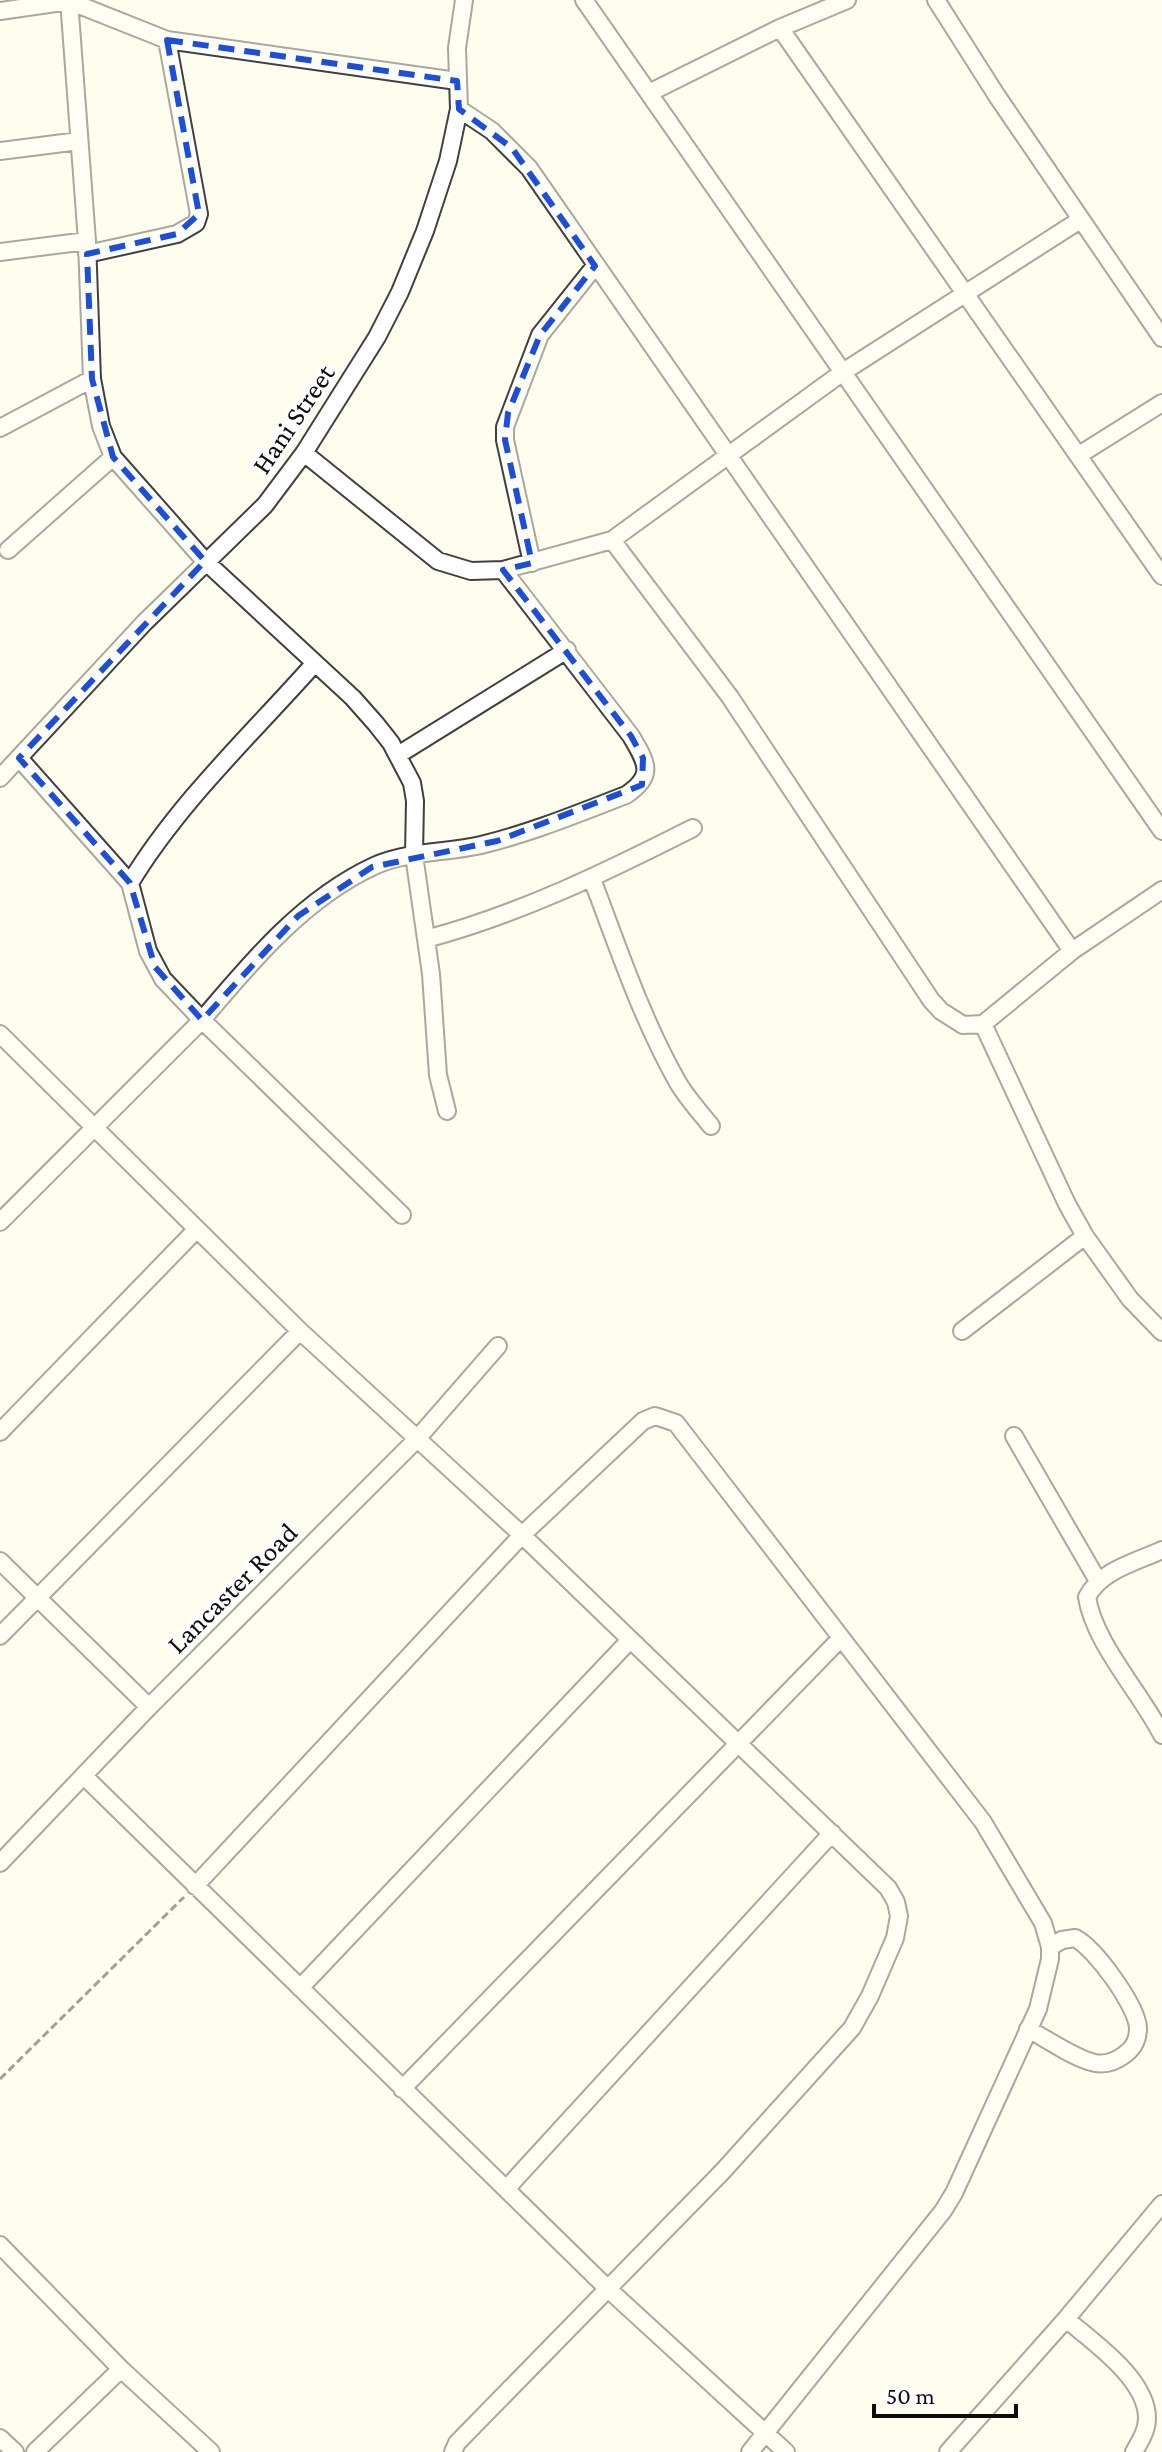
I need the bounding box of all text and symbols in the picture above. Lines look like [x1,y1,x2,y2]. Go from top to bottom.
street label: Hani Street [245,358,341,479]
street label: Lancaster Road [161,1516,304,1659]
scale bar [874,2368,1016,2418]
text: 50 m [886,2382,935,2409]

